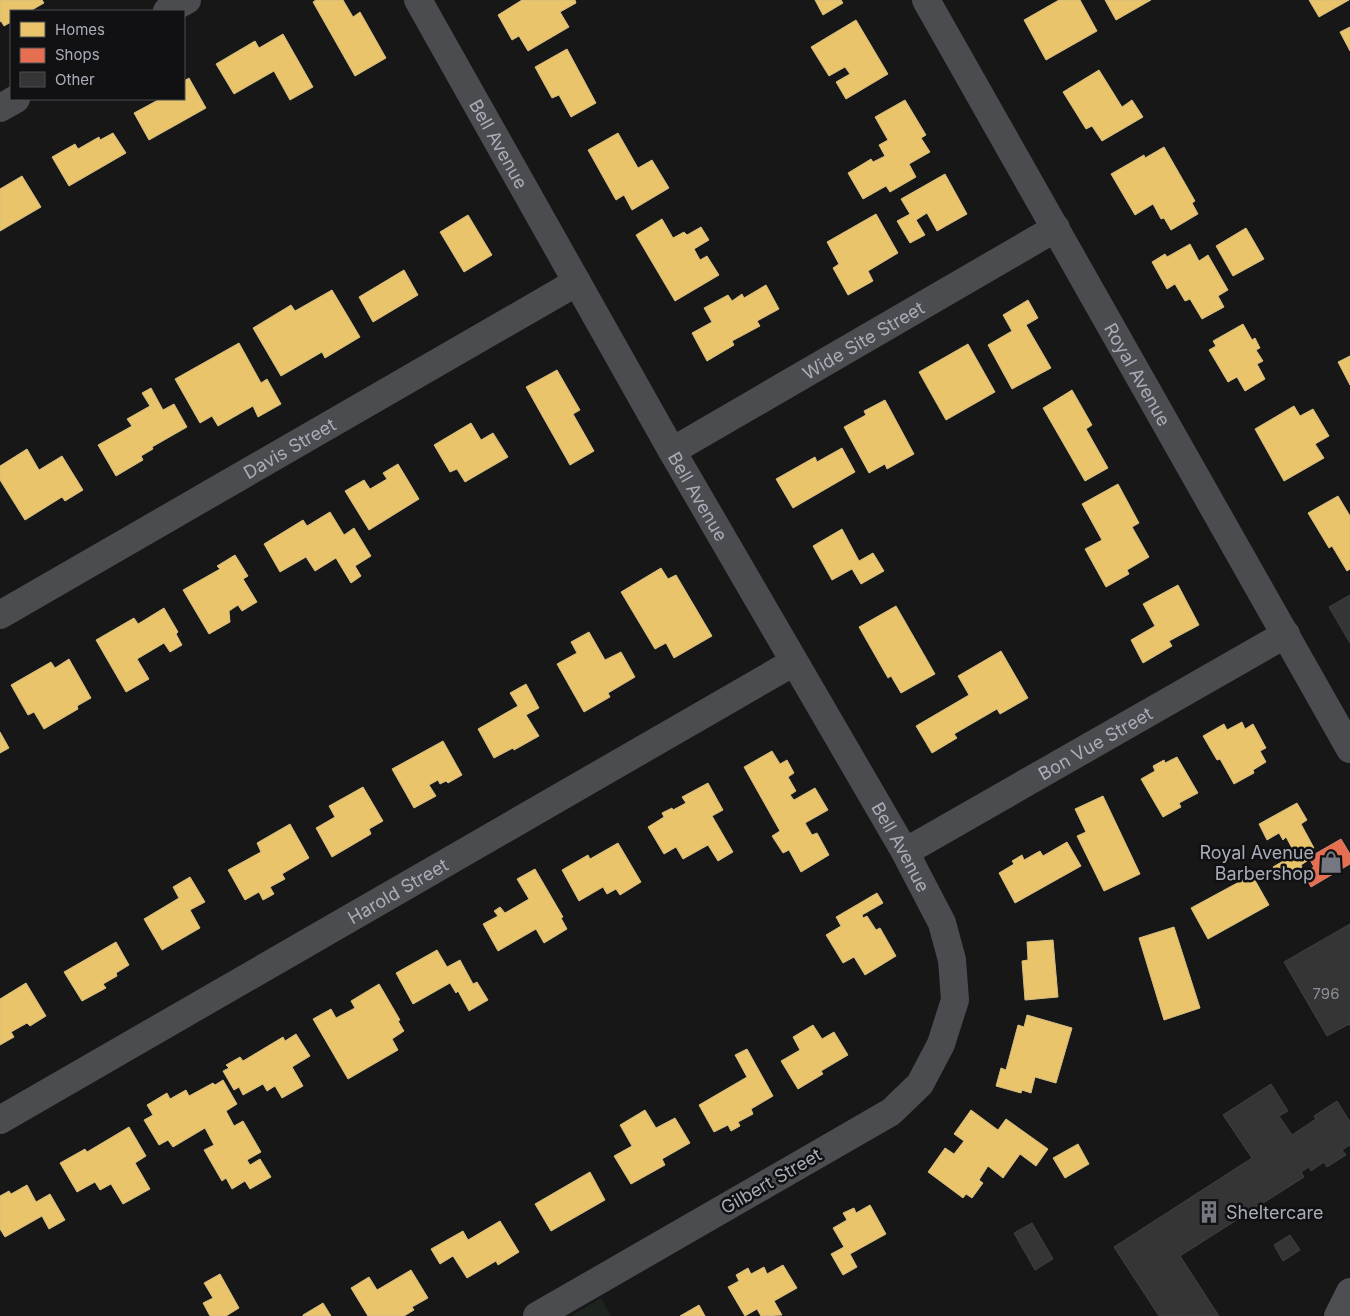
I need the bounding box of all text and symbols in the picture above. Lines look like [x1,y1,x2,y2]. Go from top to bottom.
legend [10,10,185,100]
text: Homes [55,20,105,39]
text: Shops [55,45,100,64]
text: Other [55,70,95,89]
street label: Bell Avenue [465,95,532,192]
street label: Wide Site Street [799,297,928,383]
street label: Royal Avenue [1100,319,1175,429]
street label: Davis Street [240,413,339,483]
street label: Bell Avenue [664,448,732,545]
street label: Bon Vue Street [1034,702,1156,784]
street label: Bell Avenue [868,798,934,895]
place label: Royal Avenue Barbershop [1199,842,1314,884]
shop icon: Royal Avenue Barbershop [1318,849,1344,875]
street label: Harold Street [344,854,451,928]
house number: 796 [1313,984,1339,1003]
street label: Gilbert Street [717,1144,825,1218]
building icon: Sheltercare [1196,1199,1222,1225]
place label: Sheltercare [1226,1202,1324,1223]

